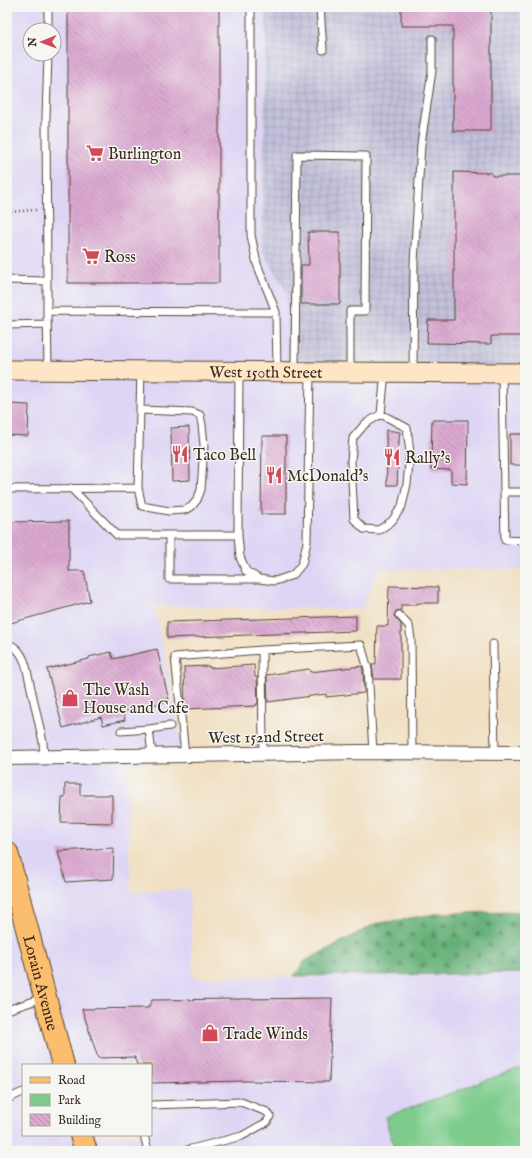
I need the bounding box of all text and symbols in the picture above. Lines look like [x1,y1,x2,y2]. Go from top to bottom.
north arrow [22,22,62,62]
text: N [26,37,40,48]
supermarket icon: Burlington [85,143,105,163]
place label: Burlington [108,145,182,165]
supermarket icon: Ross [81,246,101,266]
place label: Ross [104,248,136,268]
street label: West 150th Street [209,363,323,384]
restaurant icon: Taco Bell [170,444,190,464]
place label: Taco Bell [193,446,257,466]
restaurant icon: Rally's [382,447,402,467]
place label: Rally's [405,449,451,469]
restaurant icon: McDonald's [264,465,284,485]
place label: McDonald's [287,467,369,487]
place label: The Wash House and Cafe [83,681,189,719]
shop icon: The Wash House and Cafe [60,688,80,708]
street label: West 152nd Street [208,727,325,749]
street label: Lorain Avenue [17,933,61,1033]
shop icon: Trade Winds [200,1023,220,1043]
place label: Trade Winds [223,1025,308,1045]
legend [22,1064,152,1136]
text: Road [58,1073,86,1088]
text: Park [58,1093,81,1108]
text: Building [58,1113,102,1128]

